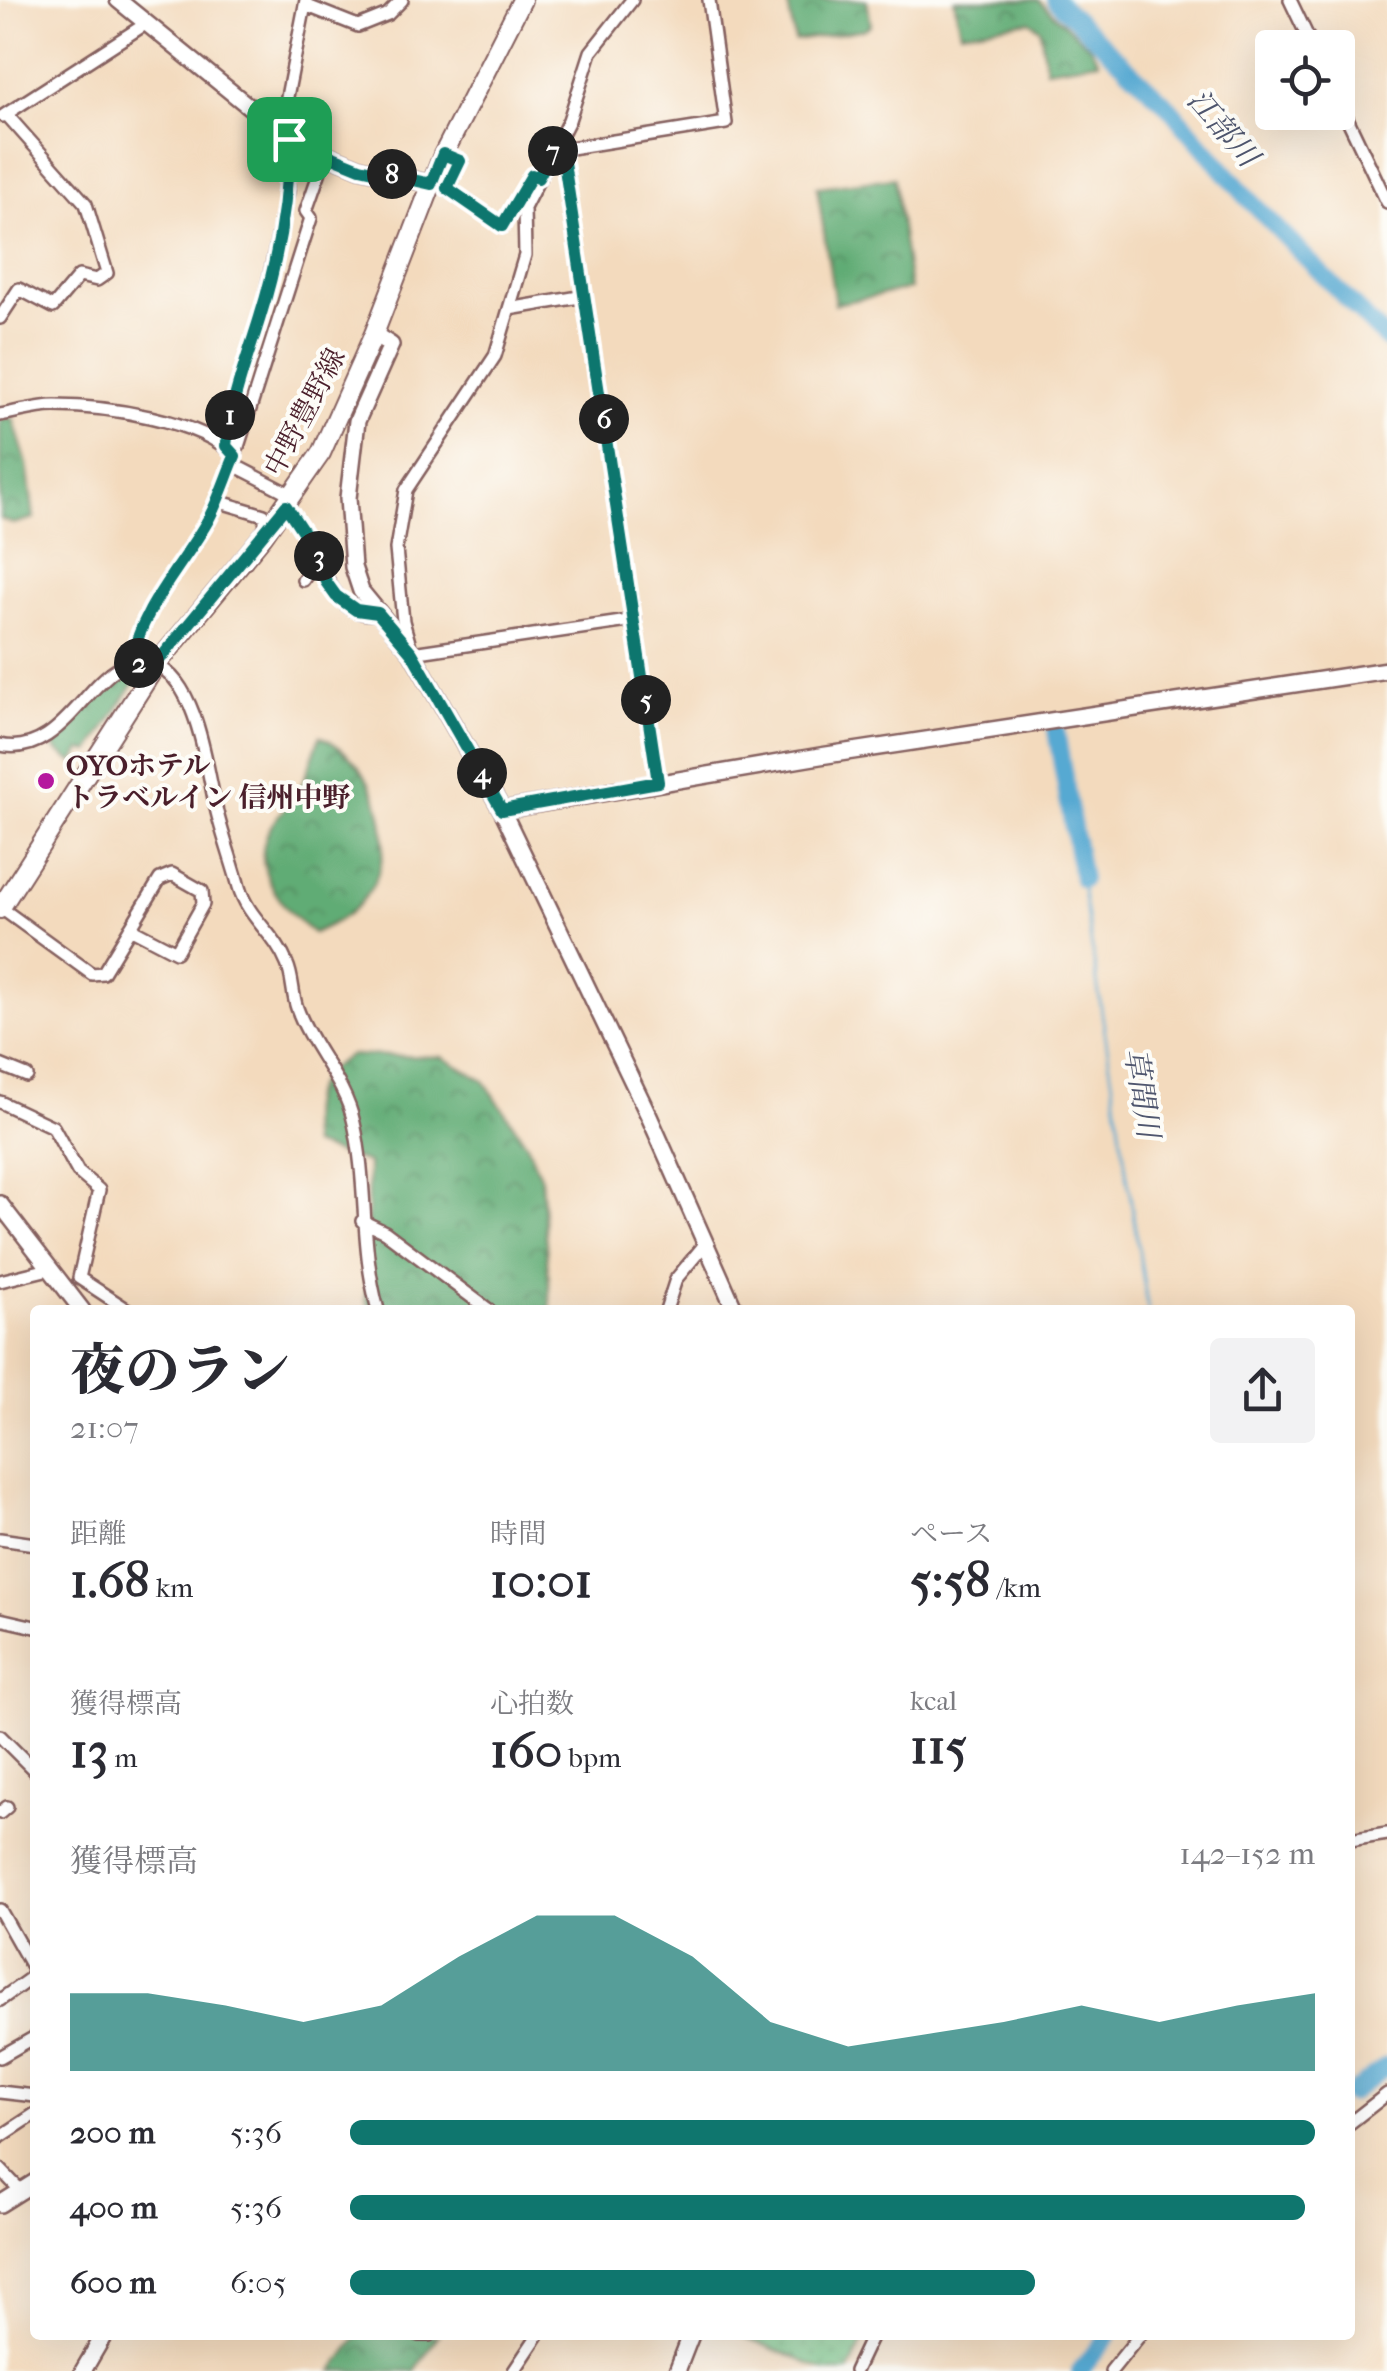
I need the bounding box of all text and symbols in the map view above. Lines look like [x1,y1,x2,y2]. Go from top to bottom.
map controls [1255,30,1355,130]
button: locate [1255,30,1355,130]
water label: 江部川 [1180,83,1267,176]
pin [247,97,332,182]
icon: arrive [262,112,317,167]
pin: 7 [528,126,578,176]
text: 7 [546,134,560,167]
pin: 8 [367,149,417,199]
text: 8 [385,157,399,190]
street label: 中野豊野線 [257,343,352,482]
pin: 1 [205,390,255,440]
pin: 6 [579,394,629,444]
text: 1 [225,398,235,431]
text: 6 [596,402,612,435]
pin: 3 [294,531,344,581]
text: 3 [313,539,325,572]
pin: 2 [114,638,164,688]
text: 2 [132,646,146,679]
pin: 5 [621,675,671,725]
text: 5 [640,683,652,716]
pin: 4 [457,748,507,798]
place label: OYOホテル トラベルイン 信州中野 [66,749,351,814]
text: 4 [474,756,490,789]
marker: OYOホテル トラベルイン 信州中野 [35,770,57,792]
water label: 草間川 [1117,1046,1166,1143]
button: share [1210,1338,1315,1443]
text: 夜のラン [70,1339,290,1403]
text: 21:07 [70,1409,139,1446]
text: 距離 [70,1517,126,1550]
text: 時間 [490,1517,546,1550]
text: ペース [910,1517,993,1550]
text: 1.68 [70,1551,150,1610]
text: 10:01 [490,1551,592,1610]
text: 5:58 [910,1551,990,1610]
text: km [150,1571,193,1604]
text: /km [990,1571,1041,1604]
text: kcal [910,1684,957,1717]
text: 獲得標高 [70,1687,182,1720]
text: 心拍数 [490,1687,574,1720]
text: 115 [910,1717,967,1776]
text: 13 [70,1721,108,1780]
text: 160 [490,1721,562,1780]
text: m [108,1741,138,1774]
text: bpm [562,1741,621,1774]
text: 142–152 m [1179,1835,1315,1872]
text: 獲得標高 [70,1843,198,1880]
text: 200 m [70,2114,155,2151]
text: 5:36 [230,2114,282,2151]
text: 400 m [70,2189,158,2226]
text: 5:36 [230,2189,282,2226]
text: 600 m [70,2264,156,2301]
text: 6:05 [230,2264,287,2301]

